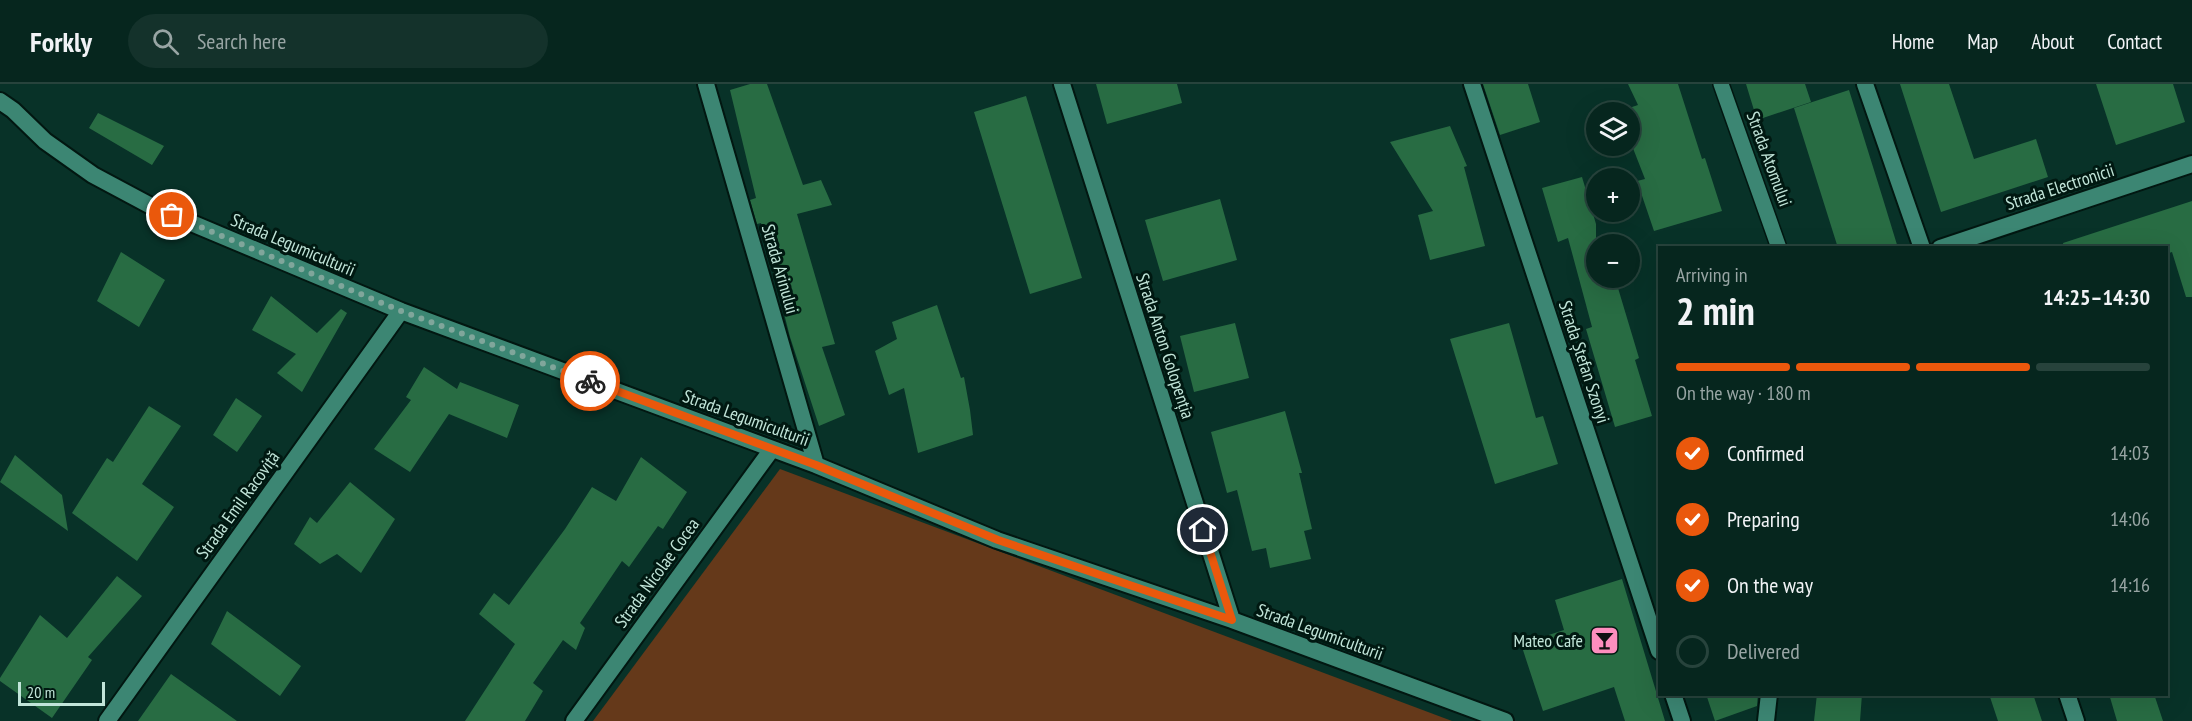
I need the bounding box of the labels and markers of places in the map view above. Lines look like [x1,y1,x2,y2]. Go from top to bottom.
pin [146,189,197,240]
pin [1177,504,1228,555]
bar icon: Mateo Cafe [1588,625,1620,657]
place label: Mateo Cafe [1514,629,1583,652]

